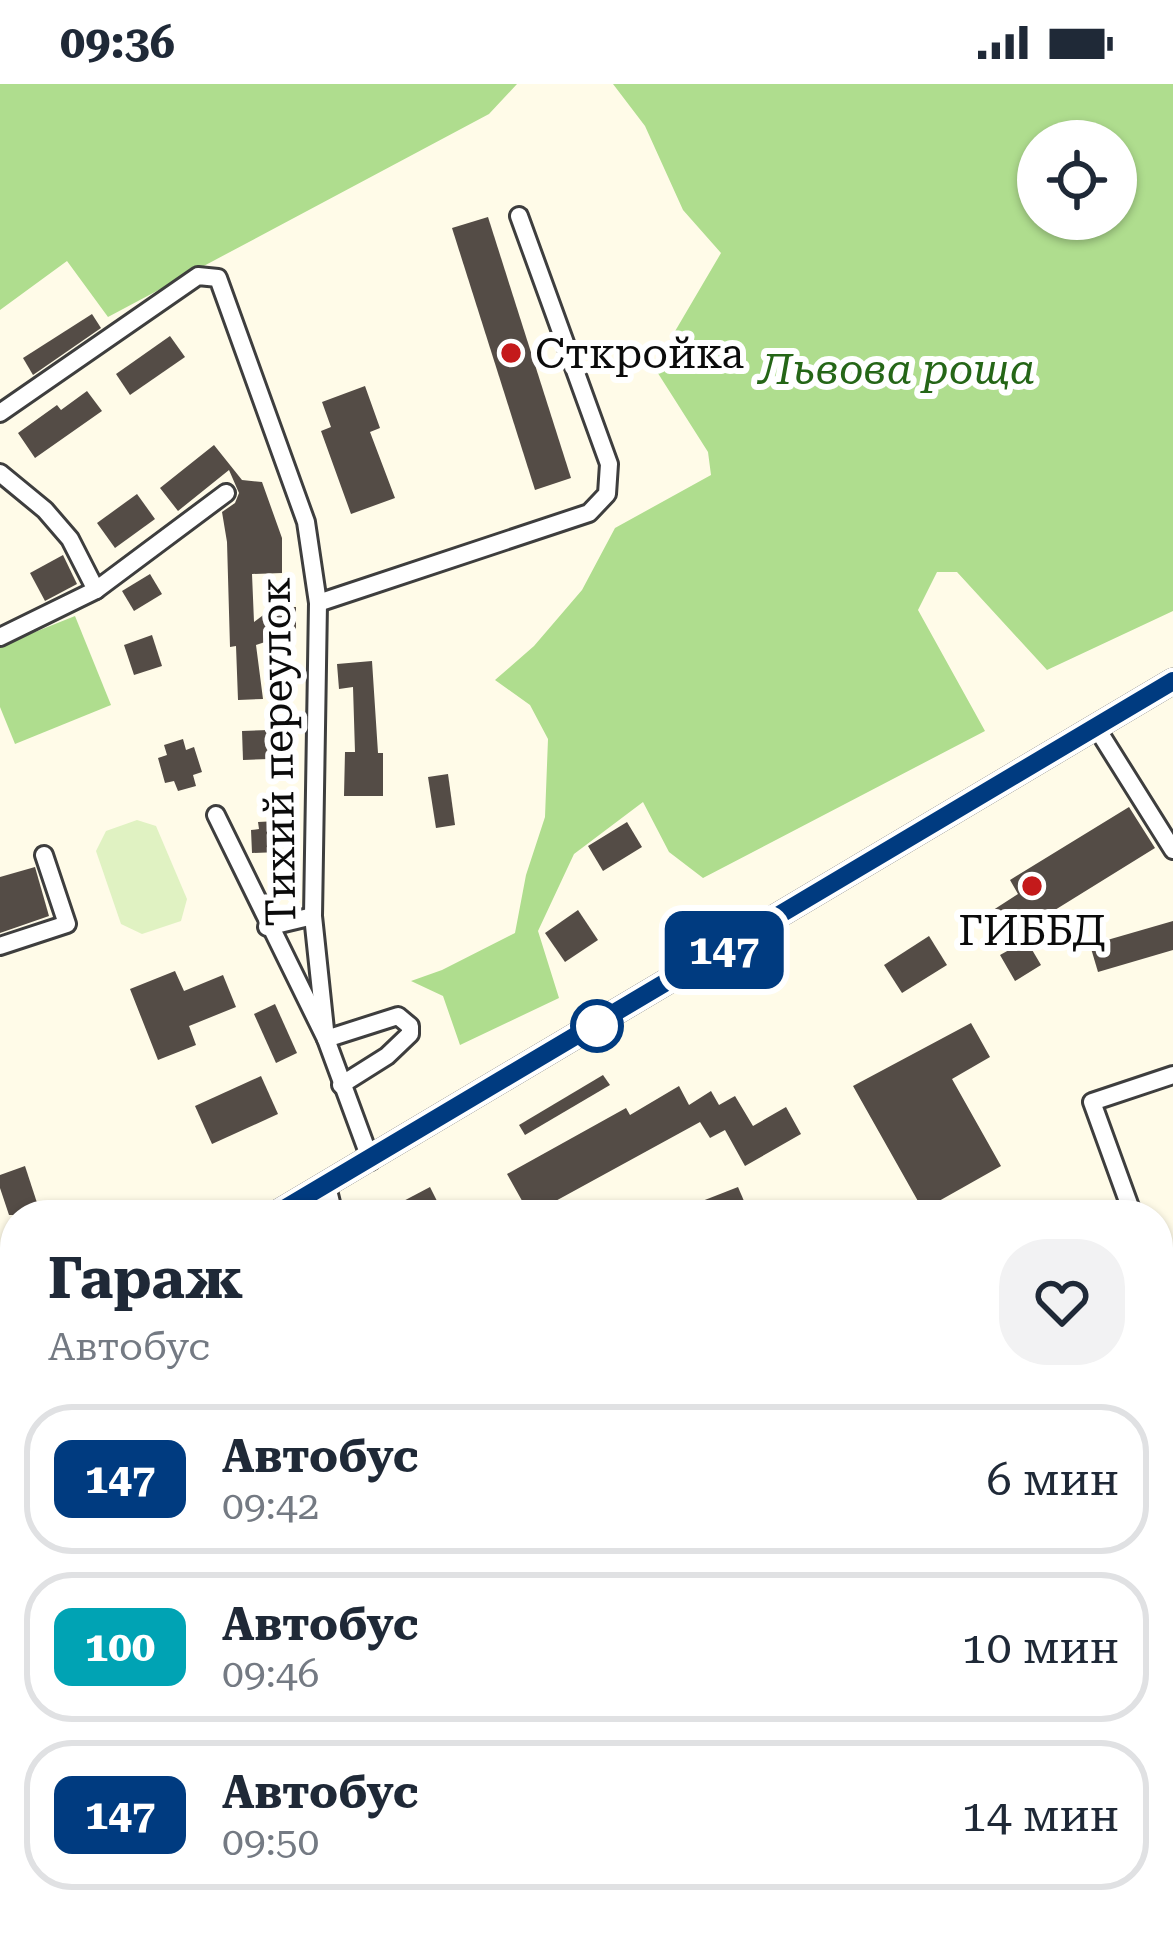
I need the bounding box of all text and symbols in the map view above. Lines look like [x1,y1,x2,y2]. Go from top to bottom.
text: 09:36 [60,16,175,69]
map controls [1017,120,1137,240]
button: locate [1017,120,1137,240]
place label: Сткройка [535,329,744,378]
marker: Сткройка [498,340,524,366]
park label: Львова роща [756,345,1035,394]
street label: Тихий переулок [250,577,306,927]
marker: ГИББД [1019,873,1045,899]
place label: ГИББД [958,906,1106,955]
line badge: 147 [655,911,793,989]
text: 147 [689,925,759,974]
unlabelled marker [572,1001,622,1051]
button: heart [999,1239,1125,1365]
text: Гараж [48,1245,243,1312]
text: Автобус [48,1324,210,1370]
text: Автобус [222,1430,419,1483]
text: 6 мин [986,1453,1119,1506]
text: 147 [85,1454,155,1503]
text: 09:42 [222,1483,319,1529]
text: Автобус [222,1598,419,1651]
text: 10 мин [961,1621,1119,1674]
text: 100 [85,1622,155,1671]
text: 09:46 [222,1651,319,1697]
text: Автобус [222,1766,419,1819]
text: 14 мин [961,1789,1119,1842]
text: 147 [85,1790,155,1839]
text: 09:50 [222,1819,319,1865]

